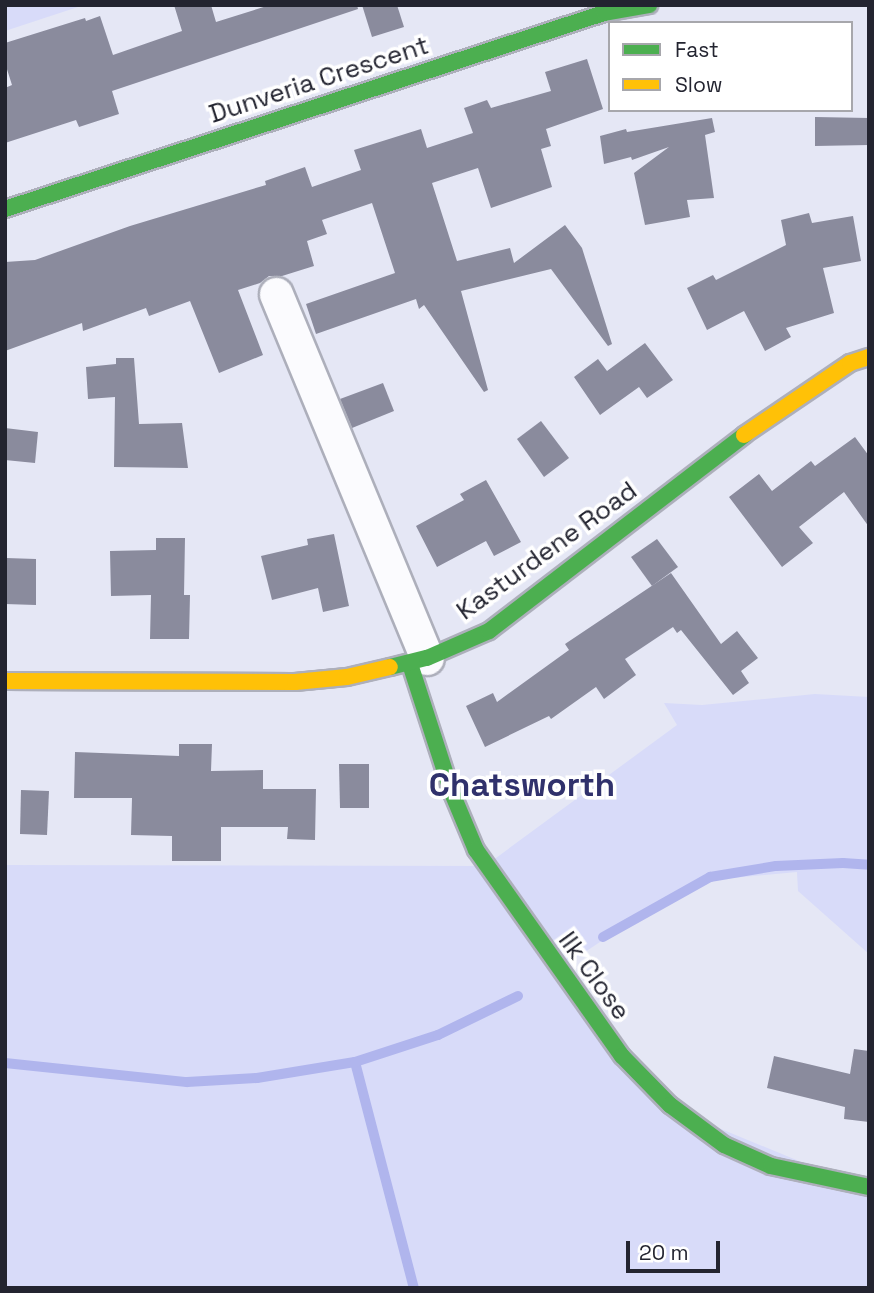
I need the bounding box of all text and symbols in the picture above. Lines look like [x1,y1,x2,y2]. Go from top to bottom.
legend [608,21,853,112]
street label: Dunveria Crescent [205,30,433,130]
text: Fast [675,36,719,63]
text: Slow [675,71,723,98]
street label: Kasturdene Road [451,475,643,627]
district label: Chatsworth [429,766,615,806]
street label: Ilk Close [552,926,636,1026]
scale bar [629,1226,724,1270]
text: 20 m [639,1239,689,1266]

